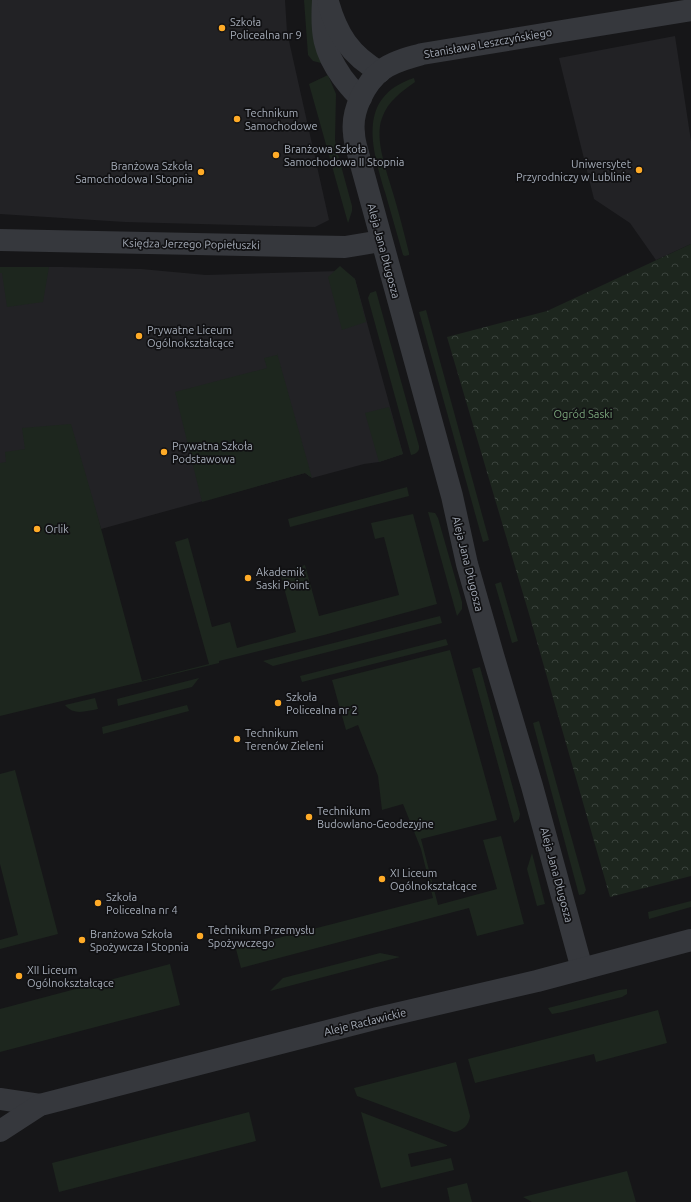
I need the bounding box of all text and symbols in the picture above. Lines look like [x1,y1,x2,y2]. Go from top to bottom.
place label: Szkoła Policealna nr 9 [230,16,302,41]
marker: Szkoła Policealna nr 9 [217,23,227,33]
street label: Stanisława Leszczyńskiego [423,26,553,60]
place label: Technikum Samochodowe [245,107,318,132]
marker: Technikum Samochodowe [232,114,242,124]
place label: Branżowa Szkoła Samochodowa II Stopnia [284,143,404,168]
marker: Branżowa Szkoła Samochodowa II Stopnia [271,150,281,160]
place label: Uniwersytet Przyrodniczy w Lublinie [516,158,632,183]
place label: Branżowa Szkoła Samochodowa I Stopnia [75,160,193,185]
marker: Uniwersytet Przyrodniczy w Lublinie [634,165,644,175]
marker: Branżowa Szkoła Samochodowa I Stopnia [196,167,206,177]
street label: Aleja Jana Długosza [366,202,402,300]
street label: Księdza Jerzego Popiełuszki [122,237,260,251]
place label: Prywatne Liceum Ogólnokształcące [147,324,234,349]
marker: Prywatne Liceum Ogólnokształcące [134,331,144,341]
park label: Ogród Saski [554,408,612,420]
place label: Prywatna Szkoła Podstawowa [172,440,253,465]
marker: Prywatna Szkoła Podstawowa [159,447,169,457]
street label: Aleja Jana Długosza [450,515,486,613]
place label: Orlik [45,523,69,535]
marker: Orlik [32,524,42,534]
place label: Akademik Saski Point [256,566,310,591]
marker: Akademik Saski Point [243,573,253,583]
place label: Szkoła Policealna nr 2 [286,691,358,716]
marker: Szkoła Policealna nr 2 [273,698,283,708]
place label: Technikum Terenów Zieleni [245,727,324,752]
marker: Technikum Terenów Zieleni [232,734,242,744]
place label: Technikum Budowlano-Geodezyjne [317,805,434,830]
marker: Technikum Budowlano-Geodezyjne [304,812,314,822]
street label: Aleja Jana Długosza [539,826,575,924]
place label: XI Liceum Ogólnokształcące [390,867,477,892]
marker: XI Liceum Ogólnokształcące [377,874,387,884]
place label: Szkoła Policealna nr 4 [106,891,178,916]
marker: Szkoła Policealna nr 4 [93,898,103,908]
place label: Technikum Przemysłu Spożywczego [208,924,314,949]
place label: Branżowa Szkoła Spożywcza I Stopnia [90,928,189,953]
marker: Technikum Przemysłu Spożywczego [195,931,205,941]
marker: Branżowa Szkoła Spożywcza I Stopnia [77,935,87,945]
place label: XII Liceum Ogólnokształcące [27,964,114,989]
marker: XII Liceum Ogólnokształcące [14,971,24,981]
street label: Aleje Racławickie [323,1006,407,1038]

